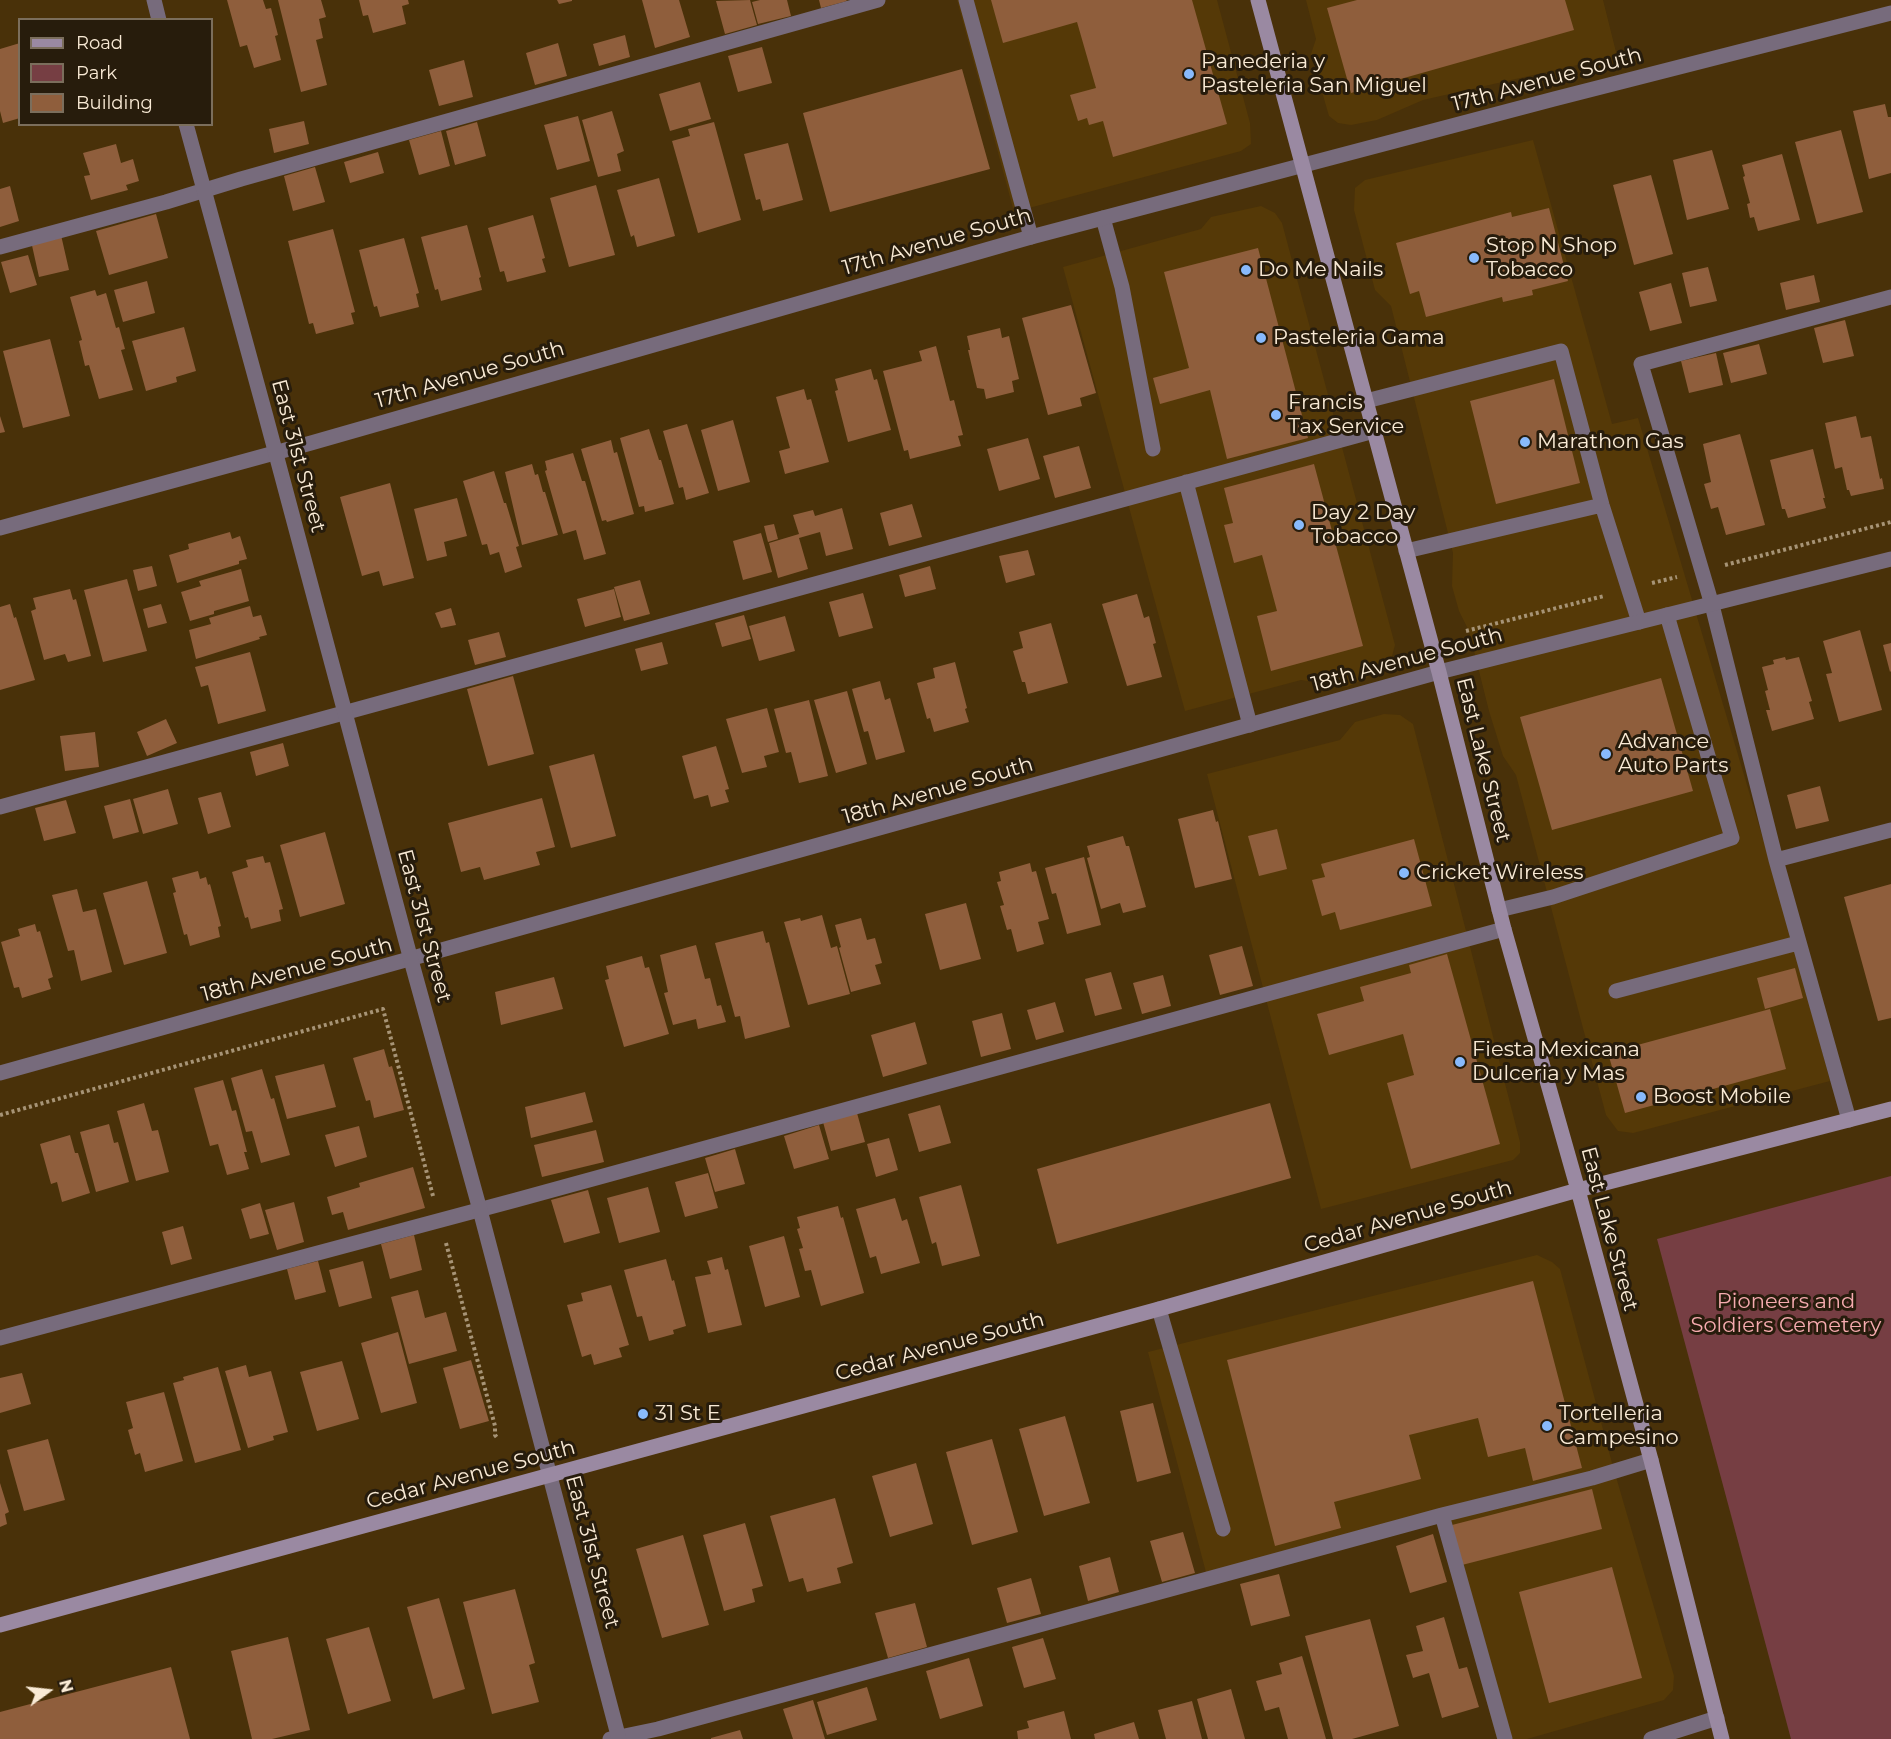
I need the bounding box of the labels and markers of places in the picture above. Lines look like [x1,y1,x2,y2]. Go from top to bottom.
place label: Panederia y Pasteleria San Miguel [1201,49,1427,99]
marker: Panederia y Pasteleria San Miguel [1182,67,1196,81]
place label: Stop N Shop Tobacco [1486,233,1617,283]
marker: Stop N Shop Tobacco [1467,251,1481,265]
place label: Do Me Nails [1258,257,1383,283]
marker: Do Me Nails [1239,263,1253,277]
place label: Pasteleria Gama [1273,325,1445,351]
marker: Pasteleria Gama [1254,331,1268,345]
place label: Francis Tax Service [1288,390,1404,440]
marker: Francis Tax Service [1269,408,1283,422]
place label: Marathon Gas [1537,429,1684,455]
marker: Marathon Gas [1518,435,1532,449]
place label: Day 2 Day Tobacco [1311,500,1415,550]
marker: Day 2 Day Tobacco [1292,518,1306,532]
place label: Advance Auto Parts [1618,729,1728,779]
marker: Advance Auto Parts [1599,747,1613,761]
place label: Cricket Wireless [1416,860,1584,886]
marker: Cricket Wireless [1397,866,1411,880]
place label: Fiesta Mexicana Dulceria y Mas [1472,1037,1640,1087]
marker: Fiesta Mexicana Dulceria y Mas [1453,1055,1467,1069]
place label: Boost Mobile [1653,1084,1791,1110]
marker: Boost Mobile [1634,1090,1648,1104]
place label: 31 St E [655,1401,721,1427]
place label: Tortelleria Campesino [1559,1401,1679,1451]
marker: 31 St E [636,1407,650,1421]
marker: Tortelleria Campesino [1540,1419,1554,1433]

